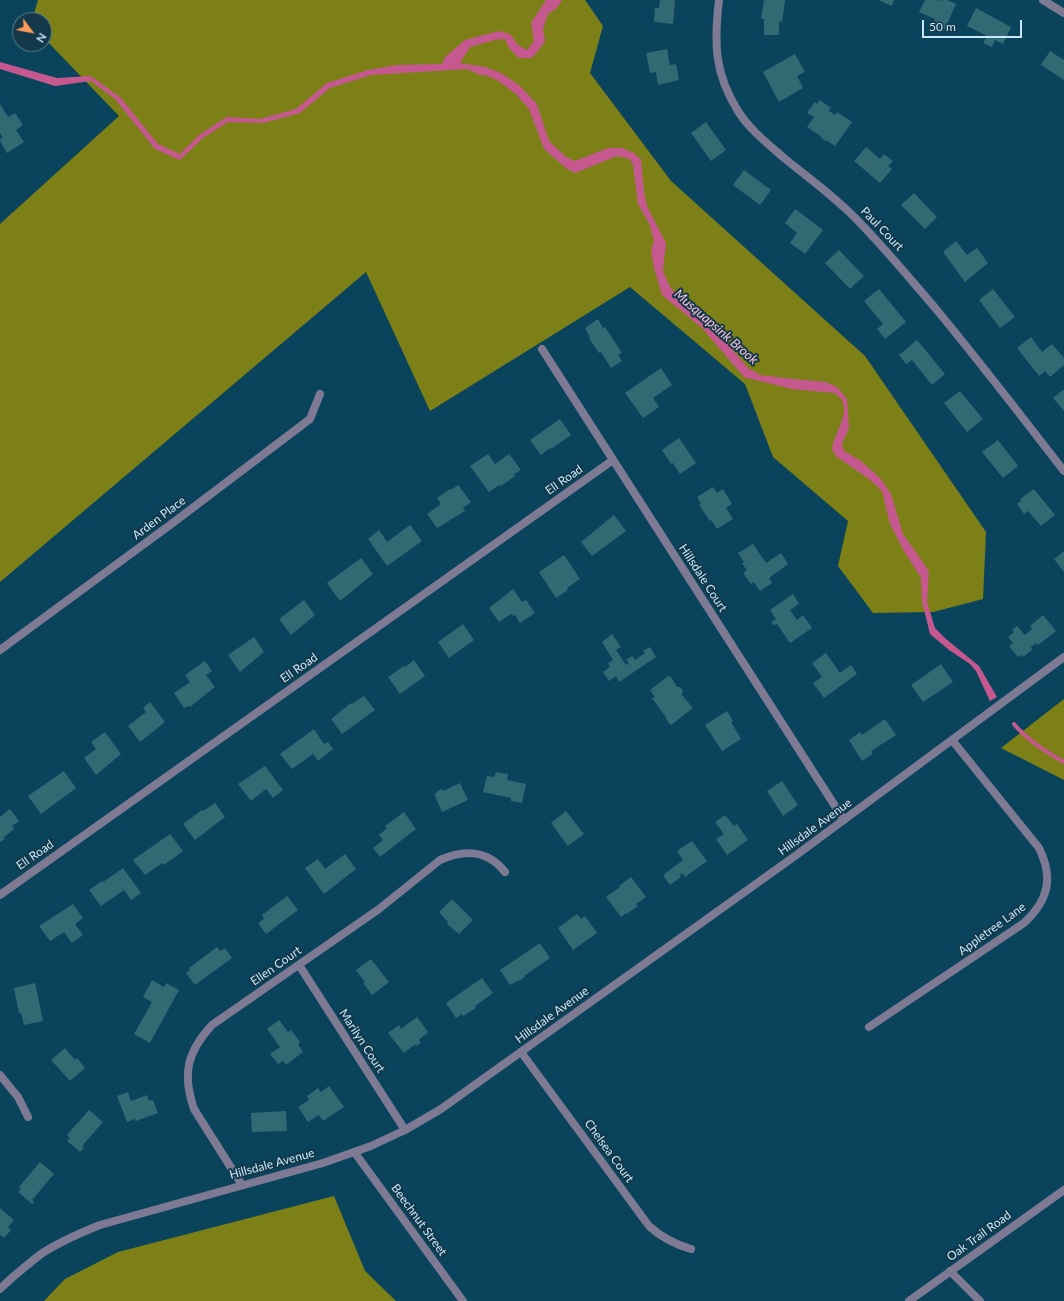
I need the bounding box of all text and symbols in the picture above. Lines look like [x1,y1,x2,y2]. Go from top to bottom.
north arrow [12,12,52,52]
scale bar [924,12,1024,38]
text: 50 m [929,19,956,34]
text: N [34,31,50,45]
street label: Paul Court [857,204,907,254]
water label: Musquapsink Brook [671,286,761,368]
street label: Ell Road [543,462,585,498]
street label: Arden Place [130,493,188,543]
street label: Hillsdale Court [676,541,730,615]
street label: Ell Road [278,650,320,686]
street label: Hillsdale Avenue [775,795,855,859]
street label: Ell Road [14,837,56,873]
street label: Appletree Lane [955,900,1029,958]
street label: Ellen Court [248,943,304,989]
street label: Hillsdale Avenue [512,983,592,1047]
street label: Marilyn Court [336,1006,388,1076]
street label: Chelsea Court [581,1117,637,1185]
street label: Hillsdale Avenue [228,1146,316,1182]
street label: Beechnut Street [388,1181,450,1259]
street label: Oak Trail Road [944,1208,1014,1264]

